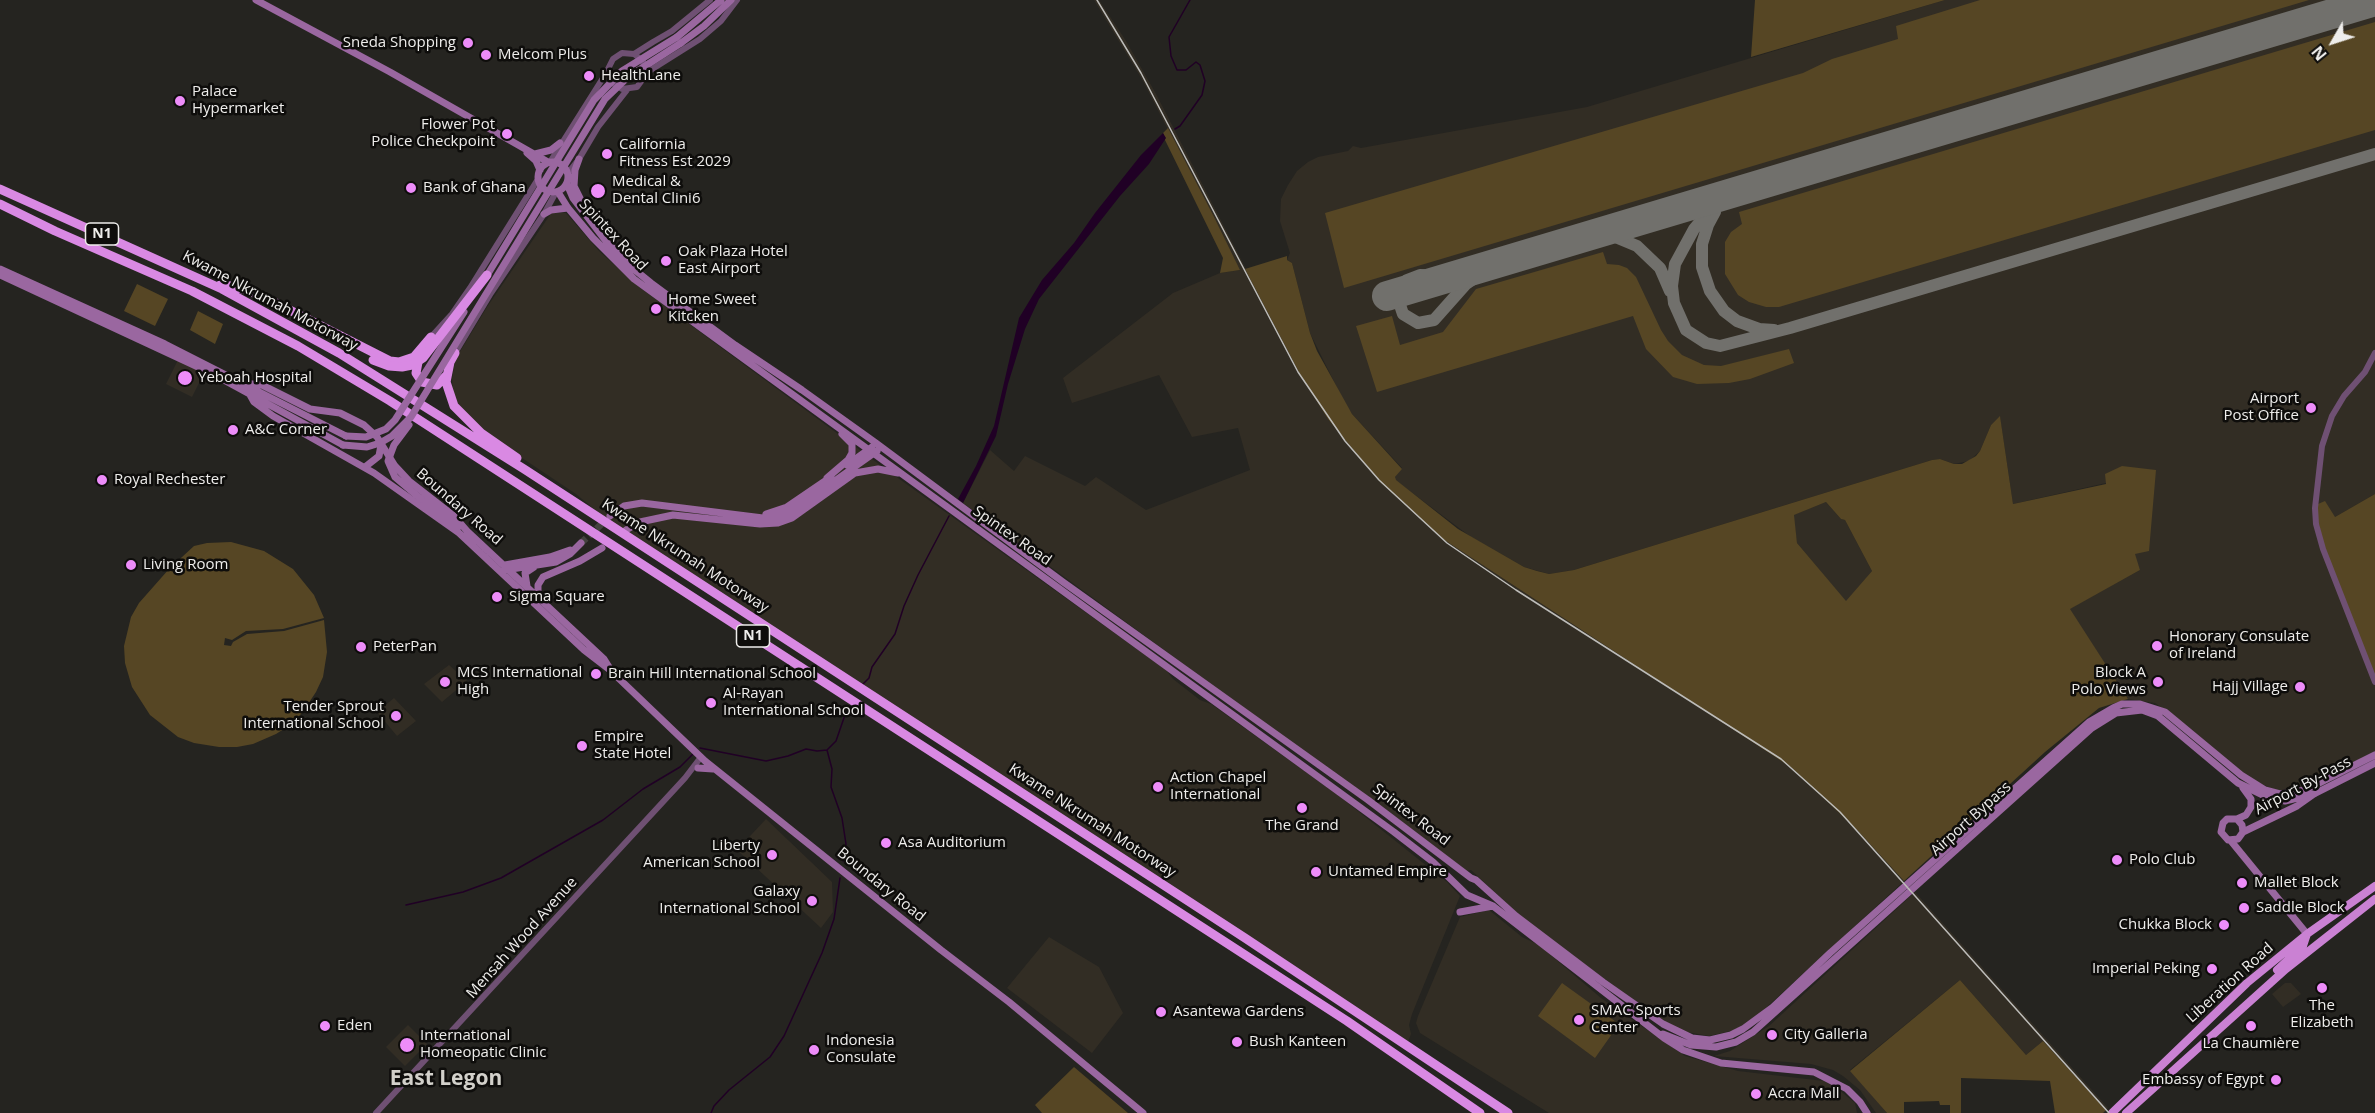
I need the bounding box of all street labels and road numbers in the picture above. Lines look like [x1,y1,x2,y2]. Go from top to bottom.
street label: Spintex Road [575,195,651,275]
road number: N1 [86,223,118,245]
street label: Kwame Nkrumah Motorway [179,247,361,355]
street label: Boundary Road [412,465,506,549]
street label: Kwame Nkrumah Motorway [598,495,772,617]
street label: Spintex Road [969,502,1055,570]
road number: N1 [736,625,770,647]
street label: Airport By-Pass [2252,753,2354,819]
street label: Kwame Nkrumah Motorway [1005,760,1179,882]
street label: Airport Bypass [1927,778,2015,860]
street label: Spintex Road [1369,780,1453,850]
street label: Boundary Road [833,844,929,926]
street label: Mensah Wood Avenue [463,874,581,1002]
street label: Liberation Road [2183,939,2277,1027]

